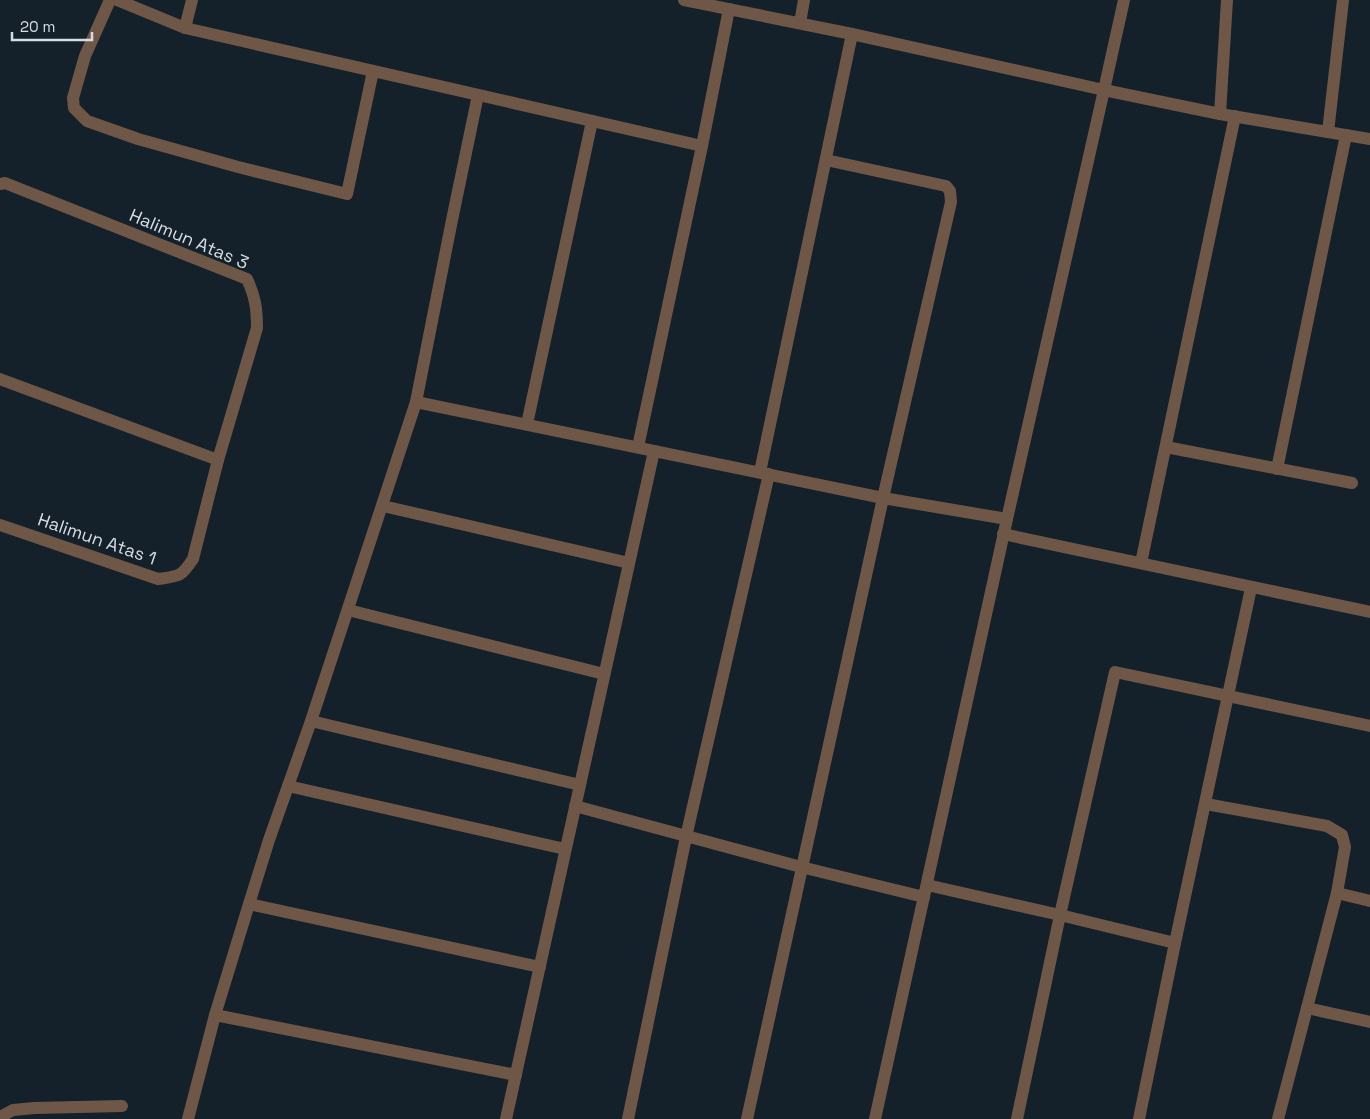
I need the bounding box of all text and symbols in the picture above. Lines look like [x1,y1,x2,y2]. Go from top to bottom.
scale bar [12,10,92,42]
text: 20 m [20,17,55,36]
street label: Halimun Atas 3 [126,203,252,274]
street label: Halimun Atas 1 [35,507,159,570]

